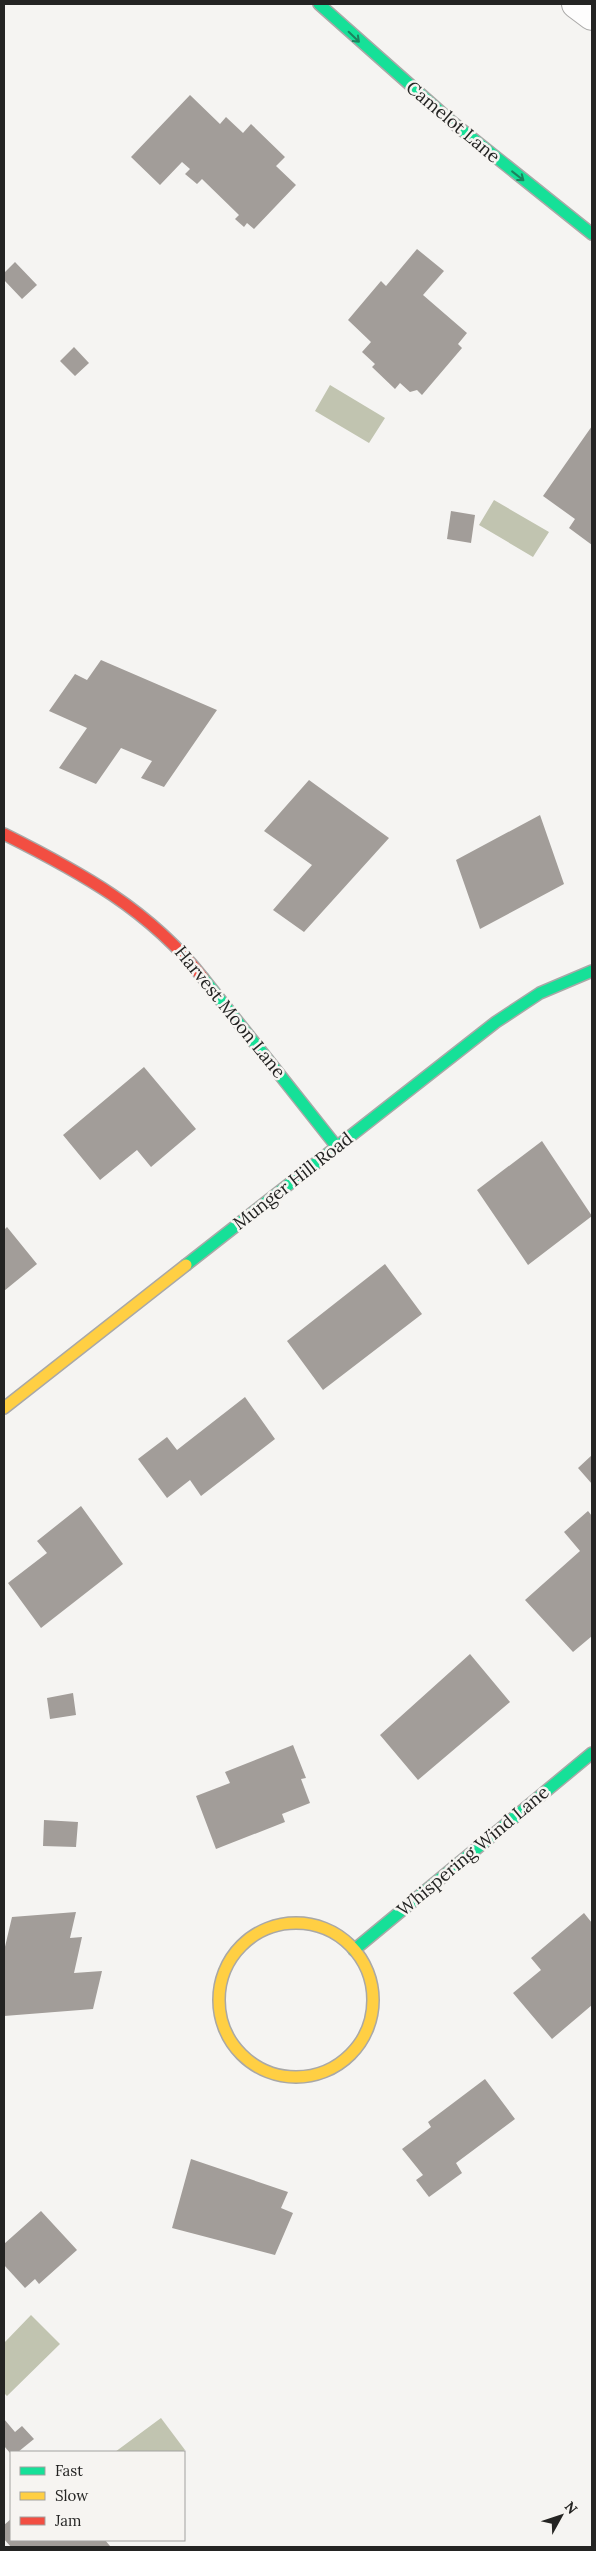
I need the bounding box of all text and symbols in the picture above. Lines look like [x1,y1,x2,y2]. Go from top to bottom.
one-way arrow [348,31,360,44]
street label: Camelot Lane [402,76,505,168]
one-way arrow [511,171,524,182]
street label: Harvest Moon Lane [170,941,291,1083]
street label: Munger Hill Road [228,1127,357,1234]
street label: Whispering Wind Lane [392,1780,554,1921]
legend [10,2451,185,2541]
text: Fast [55,2461,83,2480]
text: Slow [55,2486,88,2505]
north arrow [536,2491,586,2541]
text: N [561,2498,581,2518]
text: Jam [54,2511,82,2530]

